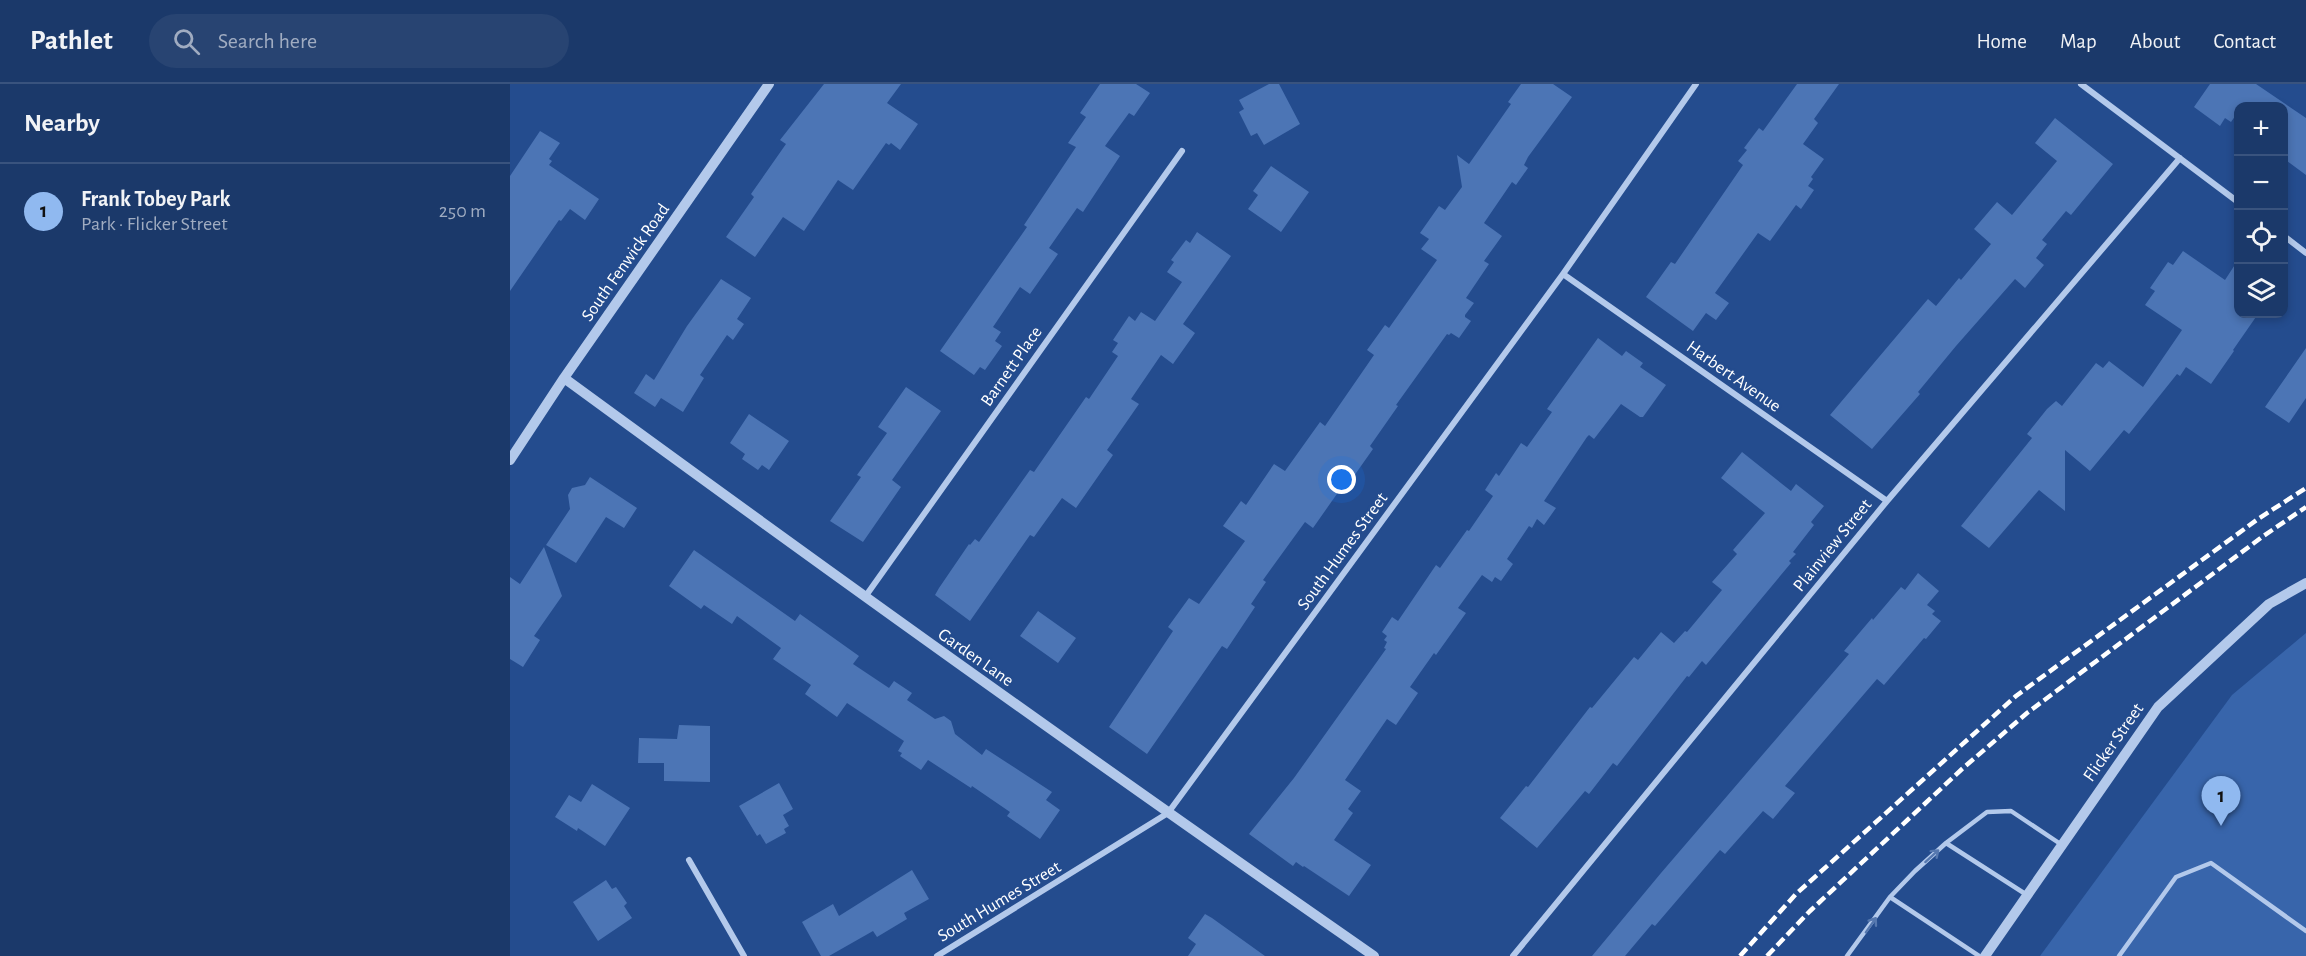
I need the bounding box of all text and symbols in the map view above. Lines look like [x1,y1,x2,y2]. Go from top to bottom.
search box [149,14,569,68]
icon: search [170,25,203,58]
text: Pathlet [30,27,113,55]
text: Search here [218,30,317,52]
text: Home [1976,31,2027,52]
text: Map [2060,31,2097,52]
text: About [2130,31,2180,52]
text: Contact [2213,31,2276,52]
map controls [2234,102,2288,318]
button: + [2234,102,2288,156]
text: Nearby [24,110,100,136]
button: − [2234,156,2288,210]
text: Frank Tobey Park [81,188,230,210]
street label: South Fenwick Road [579,200,673,325]
text: 1 [40,201,47,221]
text: 250 m [439,201,486,221]
button: locate [2234,210,2288,264]
text: Park · Flicker Street [81,214,228,234]
button: layers [2234,264,2288,318]
street label: Barnett Place [978,323,1046,410]
street label: Harbert Avenue [1683,338,1784,416]
your location [1327,465,1356,494]
street label: South Humes Street [1294,489,1391,614]
street label: Plainview Street [1790,496,1876,595]
street label: Garden Lane [934,625,1016,690]
street label: Flicker Street [2080,700,2147,785]
pin: 1 [2202,776,2240,826]
one-way arrow [1924,849,1939,863]
street label: South Humes Street [935,858,1064,946]
one-way arrow [1865,917,1877,933]

